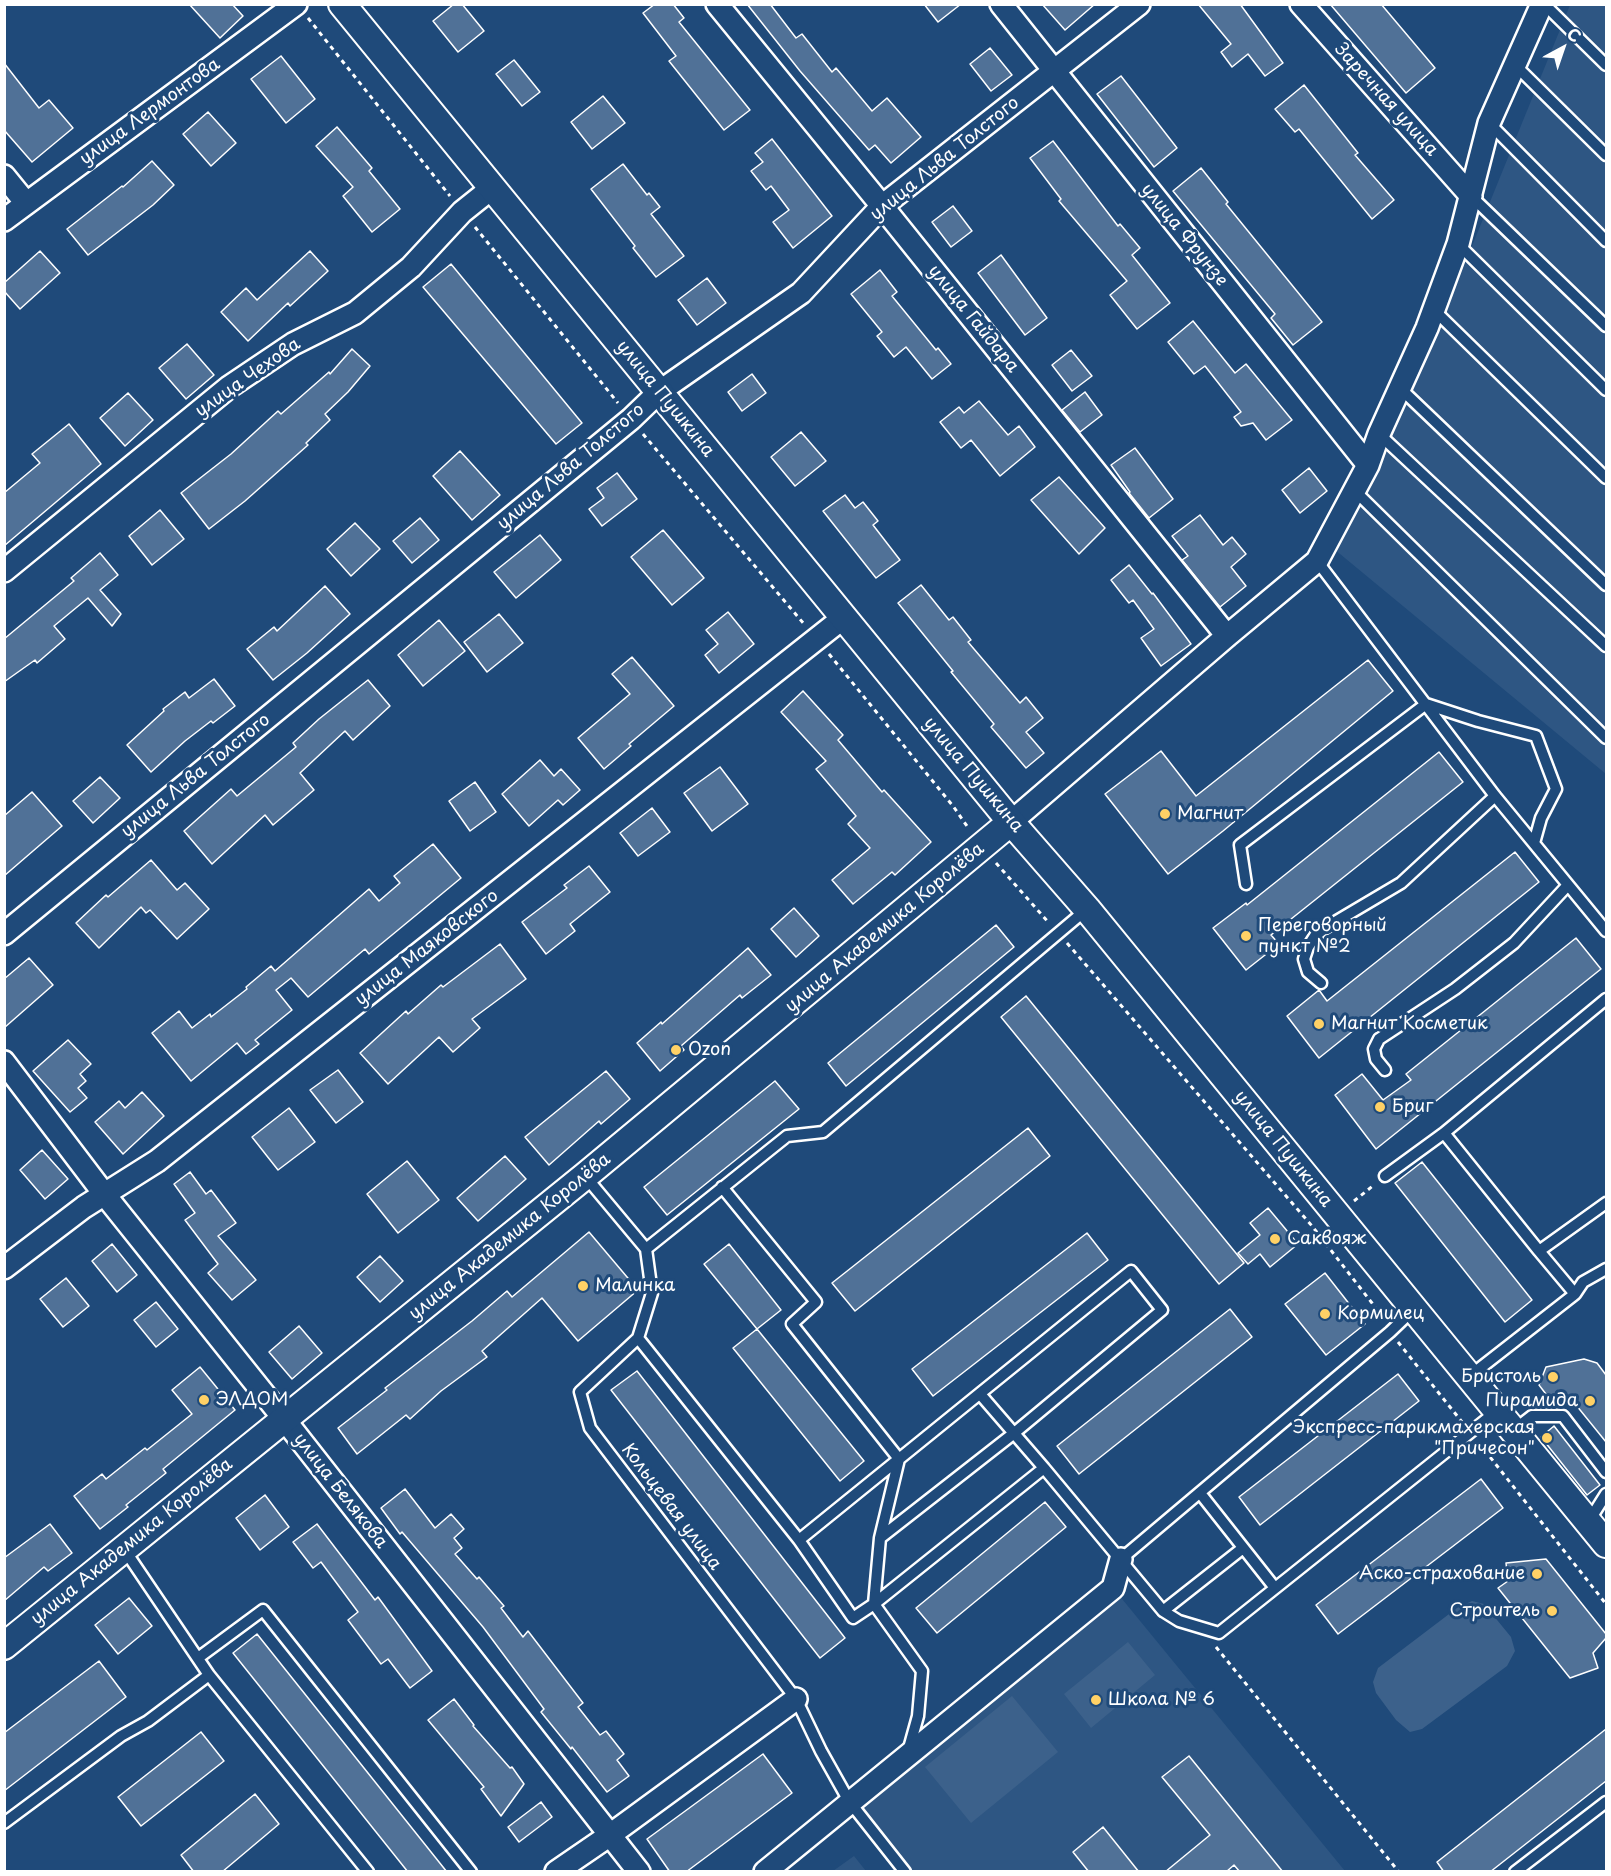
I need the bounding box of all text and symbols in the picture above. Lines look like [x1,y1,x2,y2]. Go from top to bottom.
north arrow [1533,18,1593,78]
text: С [1562,21,1587,47]
street label: Заречная улица [1330,39,1442,161]
street label: улица Лермонтова [76,54,224,170]
street label: улица Льва Толстого [866,92,1024,226]
street label: улица Фрунзе [1136,179,1232,291]
street label: улица Гайдара [923,261,1023,377]
street label: улица Чехова [191,334,305,422]
street label: улица Пушкина [611,336,719,462]
street label: улица Льва Толстого [493,399,649,535]
street label: улица Льва Толстого [117,709,275,843]
street label: улица Пушкина [918,713,1028,837]
place label: Магнит [1177,803,1243,825]
marker: Магнит [1158,807,1172,821]
street label: улица Академика Королёва [781,838,989,1018]
street label: улица Маяковского [351,885,503,1011]
place label: Переговорный пункт №2 [1258,915,1387,958]
marker: Переговорный пункт №2 [1239,929,1253,943]
place label: Магнит Косметик [1331,1013,1488,1035]
marker: Магнит Косметик [1312,1017,1326,1031]
place label: Ozon [688,1039,731,1061]
marker: Ozon [669,1043,683,1057]
street label: улица Пушкина [1229,1086,1337,1212]
place label: Бриг [1392,1096,1433,1118]
marker: Бриг [1373,1100,1387,1114]
street label: улица Академика Королёва [405,1149,615,1325]
place label: Саквояж [1287,1228,1366,1250]
marker: Саквояж [1268,1232,1282,1246]
place label: Малинка [595,1275,675,1297]
marker: Малинка [576,1279,590,1293]
place label: Кормилец [1337,1303,1424,1325]
marker: Кормилец [1318,1307,1332,1321]
place label: Бристоль [1461,1366,1541,1388]
marker: Бристоль [1546,1370,1560,1384]
place label: ЭЛДОМ [216,1389,288,1411]
place label: Пирамида [1485,1390,1578,1412]
marker: ЭЛДОМ [197,1393,211,1407]
marker: Пирамида [1583,1394,1597,1408]
place label: Экспресс-парикмахерская "Причесон" [1293,1417,1535,1460]
street label: улица Белякова [288,1429,392,1553]
marker: Экспресс-парикмахерская "Причесон" [1540,1431,1554,1445]
street label: Кольцевая улица [616,1439,726,1575]
street label: улица Академика Королёва [27,1454,237,1630]
place label: Аско-страхование [1359,1563,1525,1585]
marker: Аско-страхование [1530,1567,1544,1581]
place label: Строитель [1449,1600,1540,1622]
marker: Строитель [1545,1604,1559,1618]
place label: Школа № 6 [1108,1689,1215,1711]
marker: Школа № 6 [1089,1693,1103,1707]

